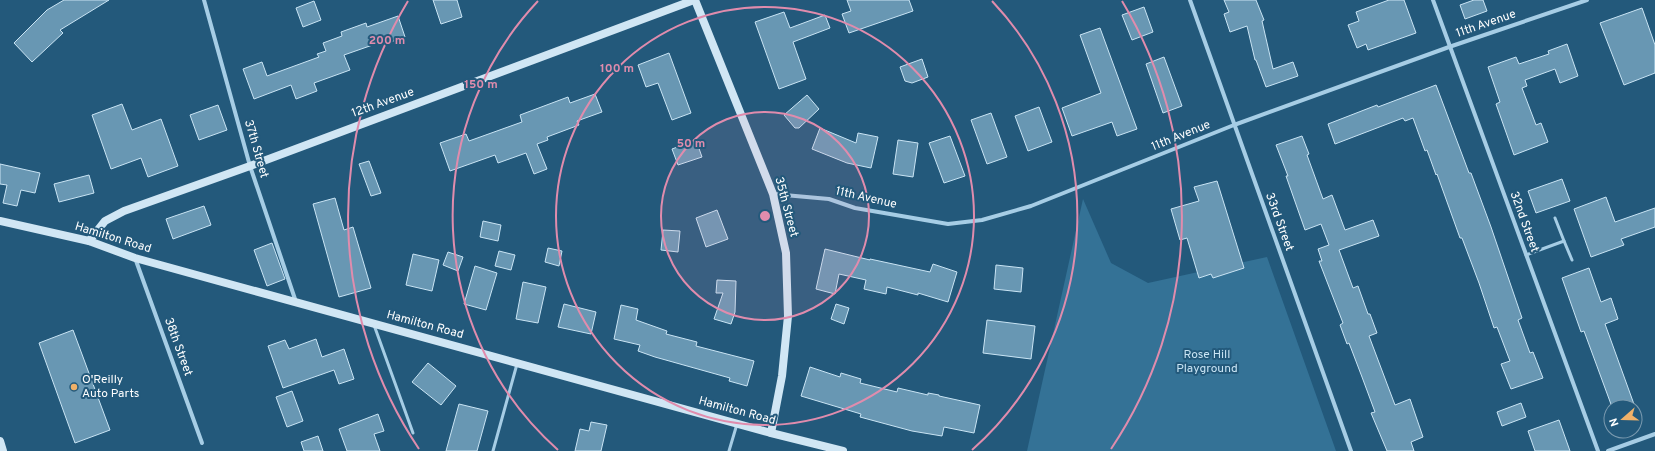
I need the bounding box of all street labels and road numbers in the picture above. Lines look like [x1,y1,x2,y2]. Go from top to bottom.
street label: 11th Avenue [1454,6,1518,42]
street label: 12th Avenue [350,84,416,122]
street label: 11th Avenue [1149,117,1213,155]
street label: 37th Street [240,118,272,180]
street label: 35th Street [770,175,802,239]
street label: 11th Avenue [834,183,898,213]
street label: 32nd Street [1506,189,1542,255]
street label: 33rd Street [1261,190,1297,254]
street label: Hamilton Road [73,219,153,257]
street label: Hamilton Road [385,307,465,343]
street label: 38th Street [160,315,196,379]
street label: Hamilton Road [697,393,777,429]

